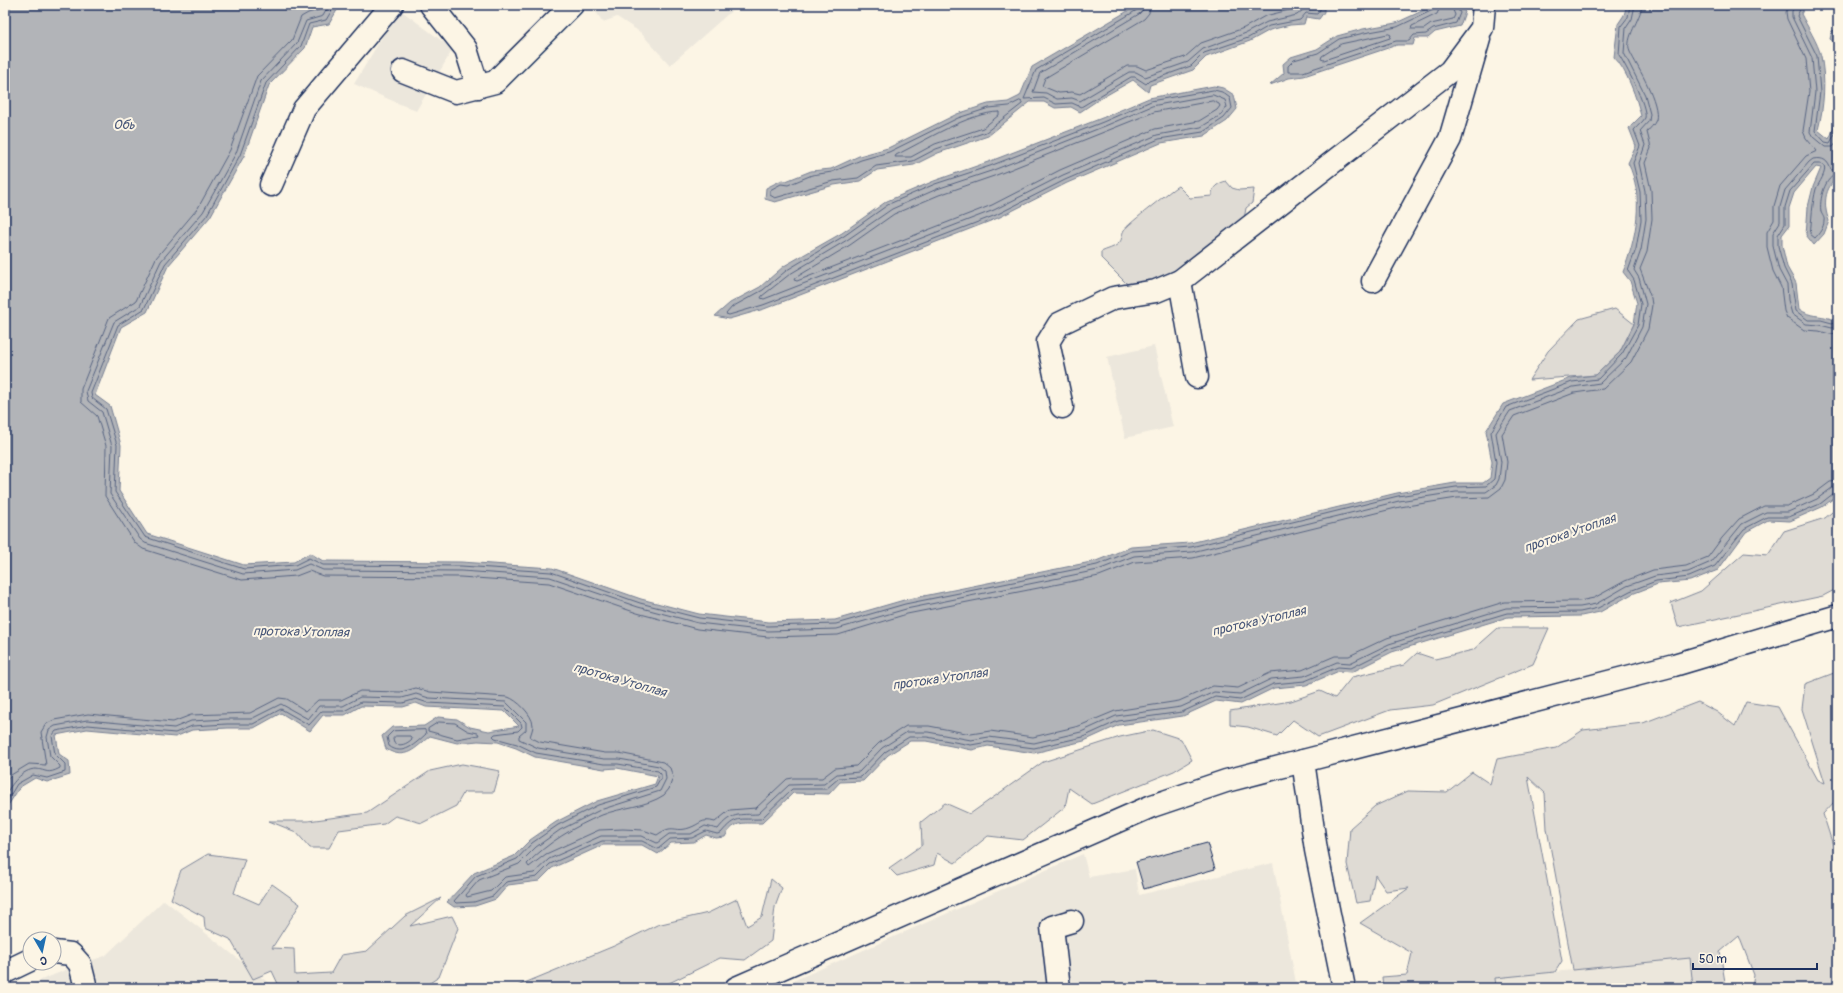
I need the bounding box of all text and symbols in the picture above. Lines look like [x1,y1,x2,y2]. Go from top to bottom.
water label: Обь [113,117,135,133]
water label: протока Утоплая [1522,509,1620,556]
water label: протока Утоплая [1211,602,1309,640]
water label: протока Утоплая [253,623,351,641]
water label: протока Утоплая [572,659,670,701]
water label: протока Утоплая [891,664,990,694]
north arrow [22,931,62,971]
scale bar [1693,945,1817,971]
text: 50 m [1699,952,1727,967]
text: С [39,953,48,967]

